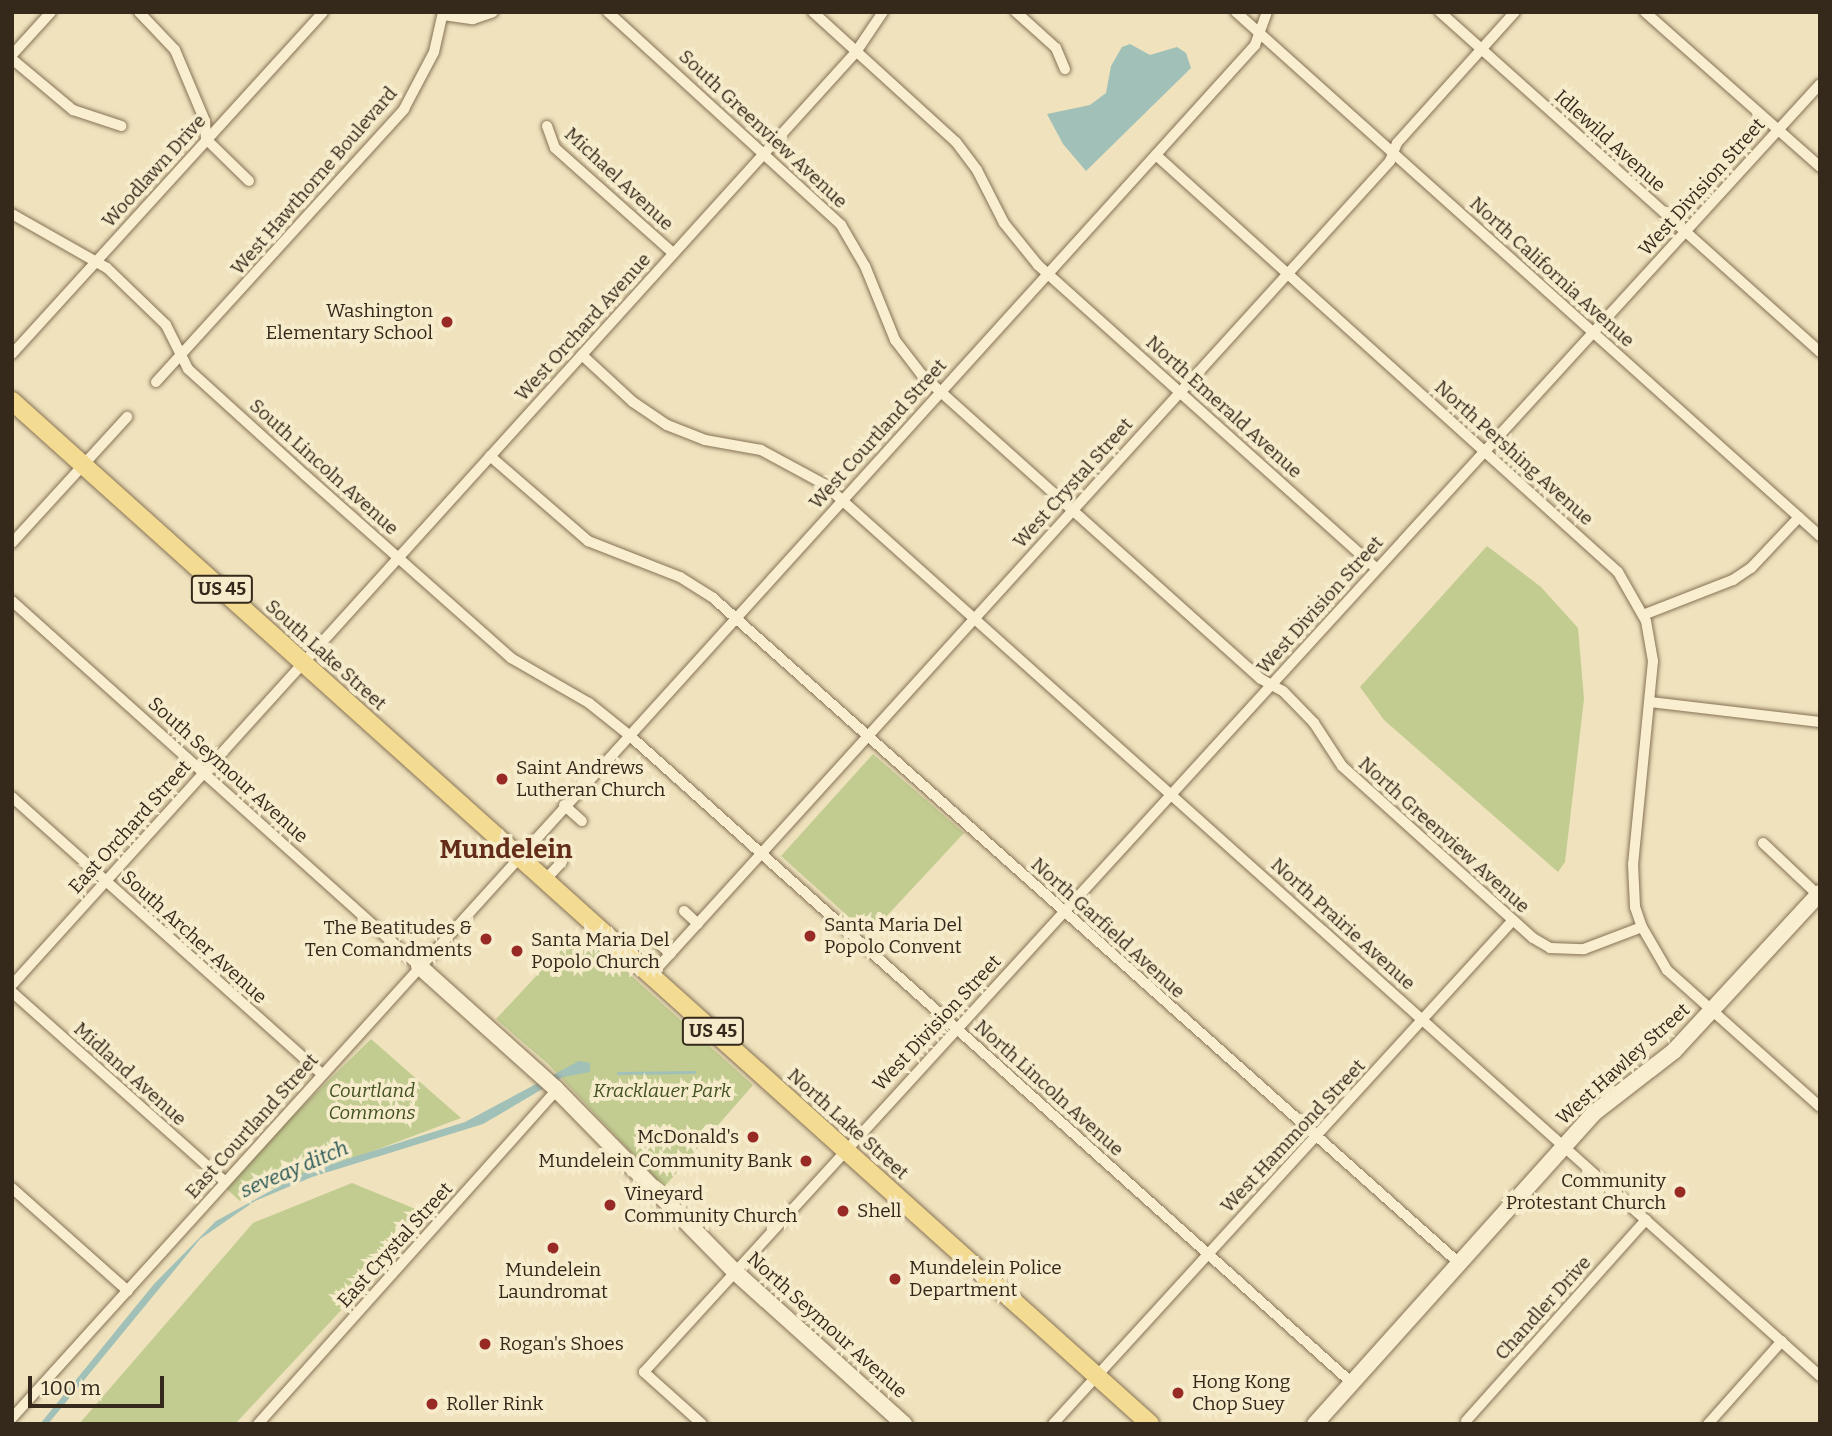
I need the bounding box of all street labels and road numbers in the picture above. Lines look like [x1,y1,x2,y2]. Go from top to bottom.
street label: South Greenview Avenue [674,45,852,213]
street label: West Hawthorne Boulevard [226,82,402,280]
street label: Idlewild Avenue [1550,85,1670,197]
street label: Woodlawn Drive [97,110,211,232]
street label: West Division Street [1634,113,1770,261]
street label: Michael Avenue [560,123,678,235]
street label: North California Avenue [1465,192,1639,352]
street label: West Orchard Avenue [510,248,656,406]
street label: North Emerald Avenue [1141,331,1307,483]
street label: West Courtland Street [805,354,951,514]
street label: North Pershing Avenue [1430,376,1598,530]
street label: South Lincoln Avenue [245,394,403,540]
street label: West Crystal Street [1009,413,1137,553]
street label: West Division Street [1252,531,1388,679]
road number: US 45 [190,574,254,604]
street label: South Lake Street [261,595,391,715]
street label: South Seymour Avenue [143,692,313,848]
street label: North Greenview Avenue [1354,752,1534,918]
street label: East Orchard Street [64,756,196,898]
street label: North Garfield Avenue [1026,853,1190,1003]
street label: North Prairie Avenue [1266,853,1420,995]
street label: South Archer Avenue [117,866,271,1008]
street label: West Division Street [868,950,1006,1096]
street label: West Hawley Street [1552,998,1694,1130]
street label: North Lincoln Avenue [970,1015,1128,1161]
road number: US 45 [682,1016,744,1046]
street label: Midland Avenue [69,1018,191,1130]
street label: East Courtland Street [181,1049,323,1203]
street label: West Hammond Street [1216,1055,1370,1217]
street label: North Lake Street [783,1064,913,1184]
street label: East Crystal Street [333,1178,457,1312]
street label: North Seymour Avenue [742,1247,912,1403]
street label: Chandler Drive [1490,1251,1596,1365]

